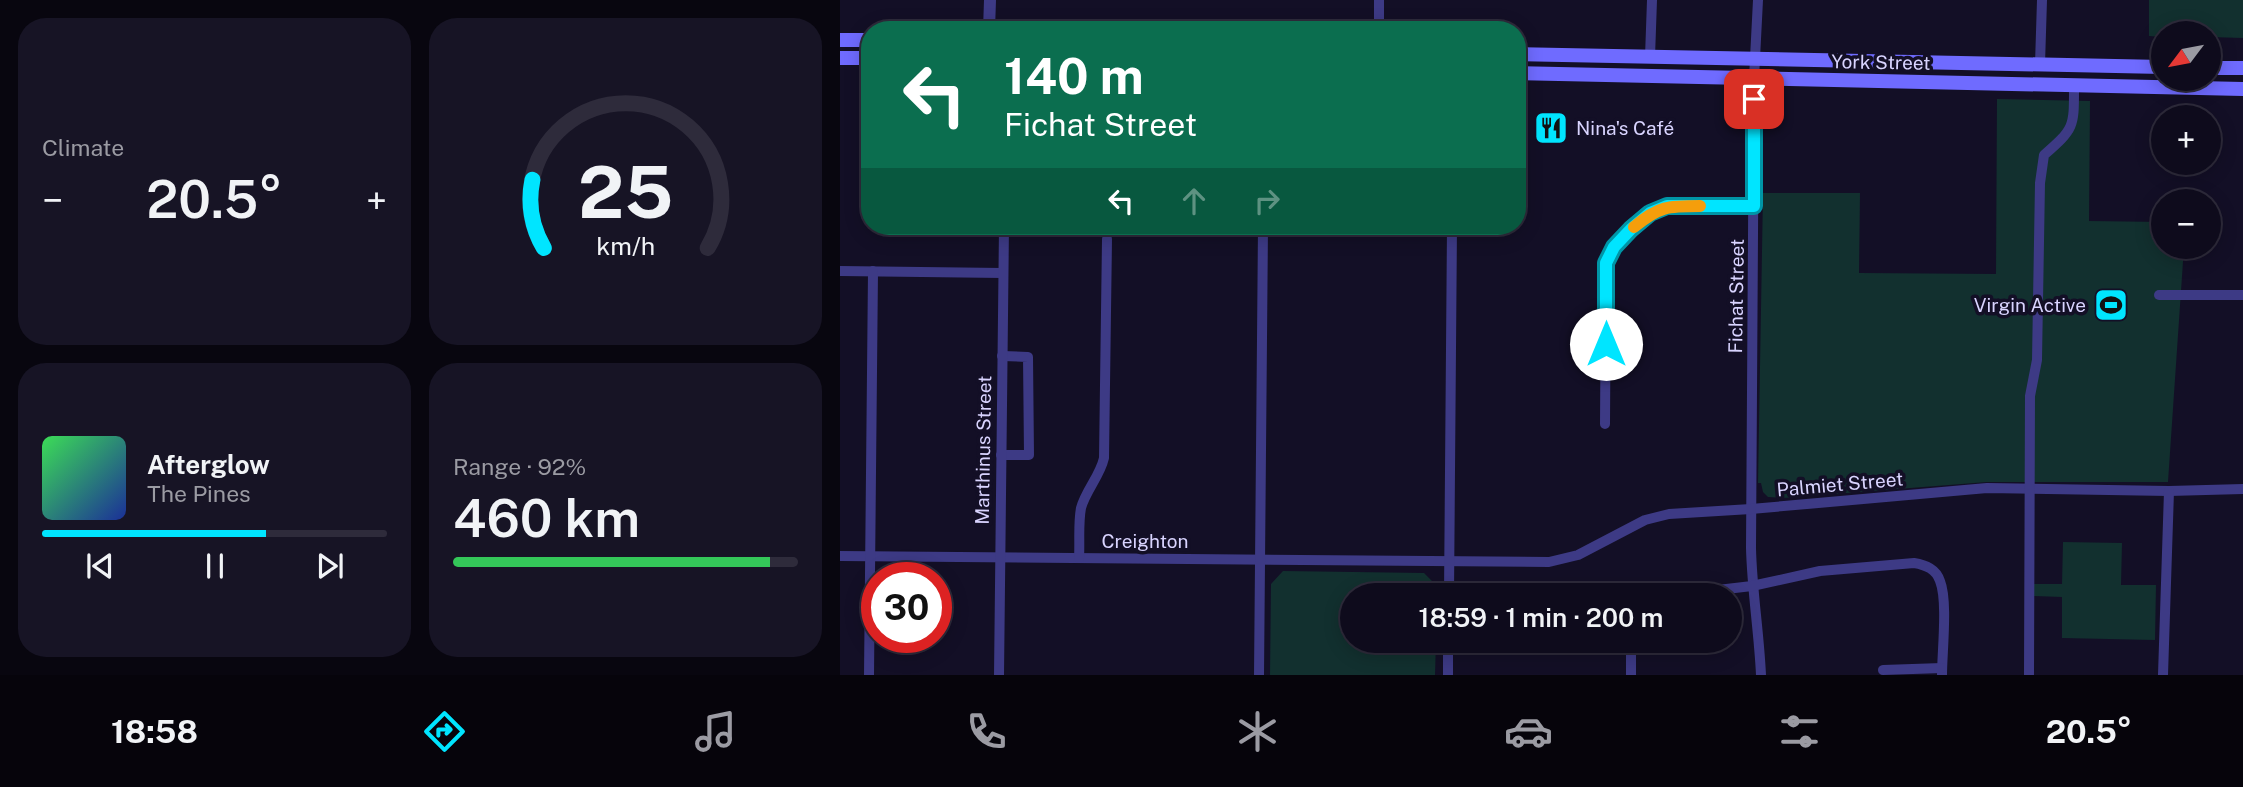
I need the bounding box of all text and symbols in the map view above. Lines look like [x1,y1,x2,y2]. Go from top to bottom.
north arrow [2151,21,2221,91]
map controls [2151,21,2221,259]
text: 140 m [1004,47,1144,105]
icon: left [889,49,980,140]
street label: York Street [1831,50,1931,74]
pin [1724,69,1784,129]
icon: arrive [1735,80,1773,118]
button: + [2151,105,2221,175]
text: Fichat Street [1004,106,1197,143]
restaurant icon: Nina's Café [1532,109,1570,147]
place label: Nina's Café [1576,117,1674,139]
text: Climate [42,134,124,161]
text: 25 [578,149,673,234]
text: 20.5° [146,169,283,230]
text: − [42,178,63,223]
text: + [366,178,387,223]
icon: left [1102,182,1140,220]
icon: ahead [1175,182,1213,220]
icon: right [1248,182,1286,220]
button: − [2151,189,2221,259]
text: km/h [596,230,655,260]
street label: Fichat Street [1724,238,1748,354]
sports icon: Virgin Active [2092,286,2130,324]
place label: Virgin Active [1974,294,2086,316]
position arrow [1569,307,1643,381]
street label: Marthinus Street [971,375,995,525]
text: Afterglow [147,449,270,480]
text: Range · 92% [453,453,586,480]
street label: Palmiet Street [1776,468,1904,500]
text: The Pines [147,480,251,507]
text: 460 km [453,488,640,549]
street label: Creighton [1101,530,1189,552]
icon: previous [81,547,119,585]
icon: pause [196,547,234,585]
icon: next [311,547,349,585]
speed limit sign: 30 [861,562,952,653]
text: 18:59 · 1 min · 200 m [1419,602,1663,633]
icon: directions [420,707,469,756]
icon: music [691,707,740,756]
icon: phone [962,707,1011,756]
icon: climate [1233,707,1282,756]
icon: car [1504,707,1553,756]
icon: filters [1775,707,1824,756]
text: 18:58 [111,713,198,750]
text: 20.5° [2046,713,2132,750]

